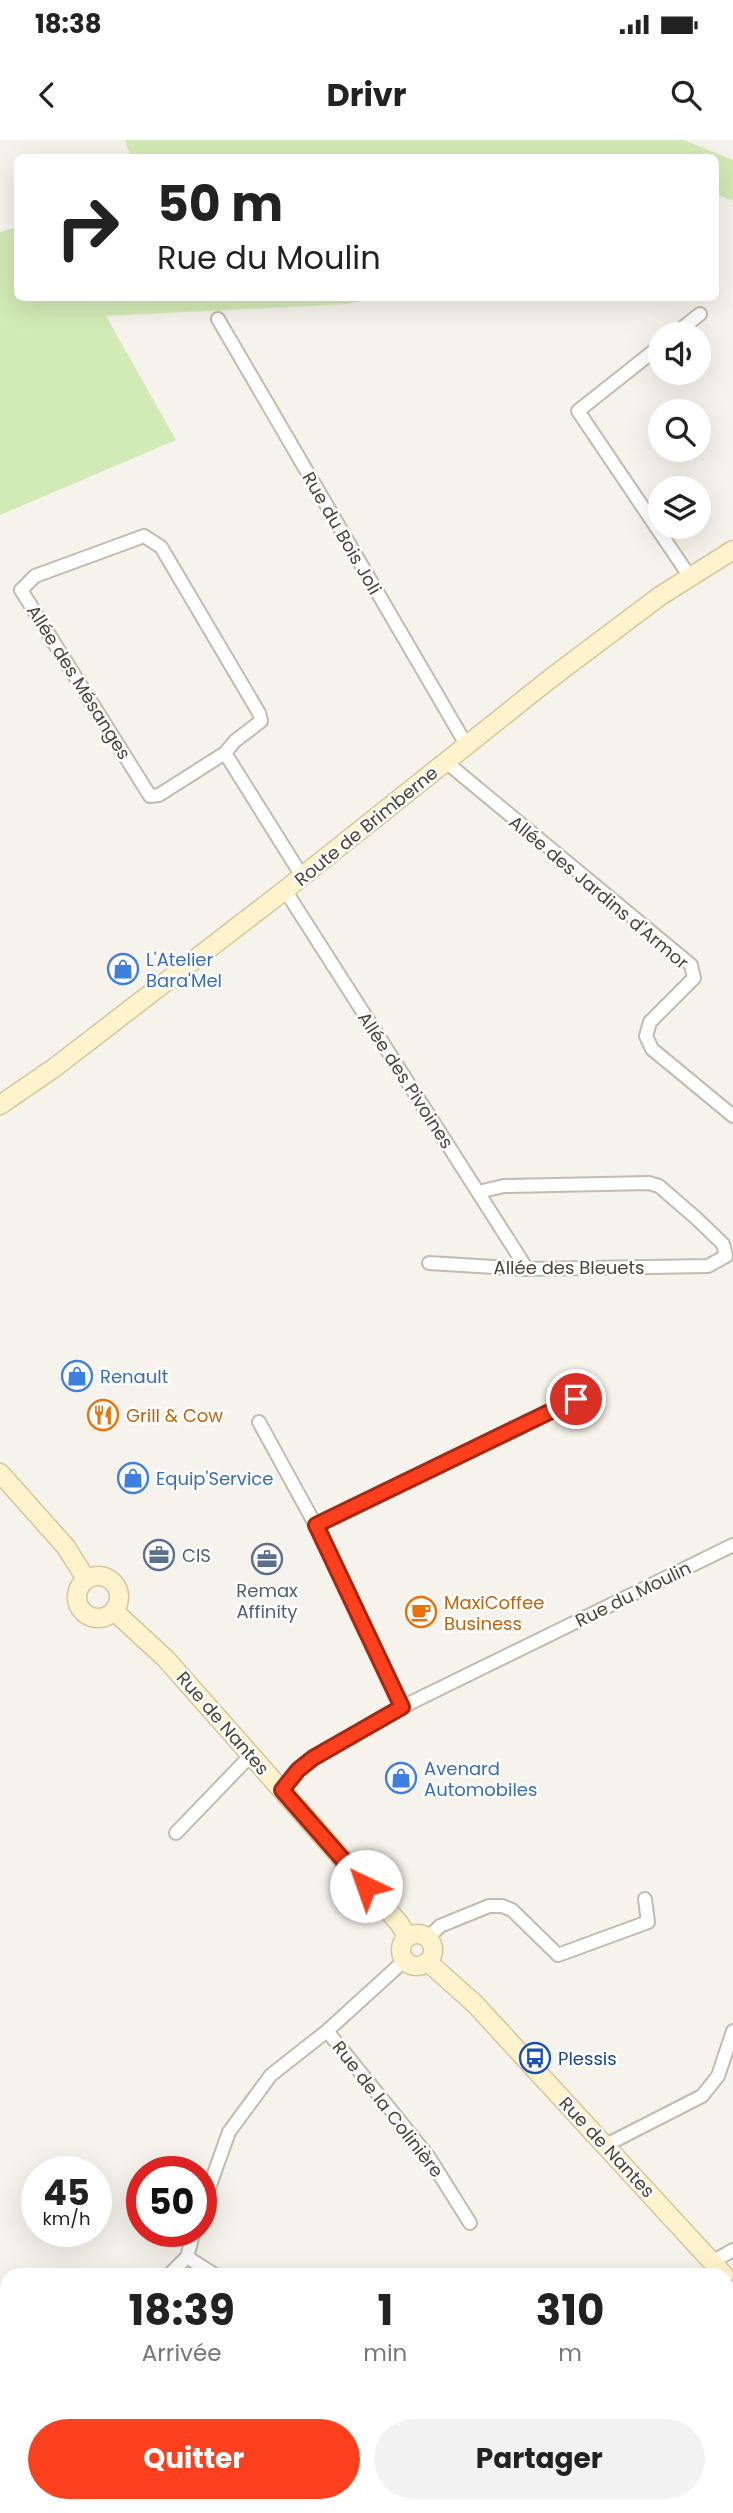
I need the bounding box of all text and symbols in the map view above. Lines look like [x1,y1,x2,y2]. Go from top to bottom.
text: 18:38 [35,6,102,42]
text: Drivr [326,72,407,117]
icon: back [28,76,66,114]
icon: search [667,76,705,114]
text: 50 m [157,170,283,238]
icon: right [42,182,133,273]
text: Rue du Moulin [157,235,381,280]
map controls [648,322,711,539]
button: sound [648,322,711,385]
button: search [648,399,711,462]
street label: Rue du Bois Joli [297,467,387,599]
button: layers [648,476,711,539]
street label: Allée des Mésanges [21,600,137,764]
street label: Route de Brimberne [289,760,443,892]
street label: Allée des Jardins d'Armor [504,809,694,975]
place label: L'Atelier Bara'Mel [146,947,222,993]
shop icon: L'Atelier Bara'Mel [106,952,140,986]
street label: Allée des Pivoines [352,1007,460,1153]
street label: Allée des Bleuets [494,1255,644,1280]
shop icon: Renault [60,1359,94,1393]
place label: Renault [100,1364,168,1389]
pin [546,1369,606,1429]
icon: arrive [557,1380,595,1418]
restaurant icon: Grill & Cow [86,1398,120,1432]
place label: Grill & Cow [126,1403,223,1428]
shop icon: Equip'Service [116,1461,150,1495]
place label: Equip'Service [156,1466,273,1491]
office icon: CIS [142,1538,176,1572]
office icon: Remax Affinity [250,1542,284,1576]
place label: CIS [182,1543,211,1568]
street label: Rue du Moulin [571,1555,695,1633]
place label: Remax Affinity [236,1578,298,1624]
place label: MaxiCoffee Business [444,1590,544,1636]
cafe icon: MaxiCoffee Business [404,1595,438,1629]
street label: Rue de Nantes [171,1666,275,1780]
place label: Avenard Automobiles [424,1756,537,1802]
shop icon: Avenard Automobiles [384,1761,418,1795]
position arrow [329,1849,403,1923]
street label: Rue de la Colinière [327,2035,449,2183]
bus stop icon: Plessis [518,2041,552,2075]
place label: Plessis [558,2046,617,2071]
street label: Rue de Nantes [554,2091,660,2203]
speed limit sign: 50 [126,2156,217,2247]
text: 45 [43,2168,90,2217]
text: km/h [43,2206,90,2231]
text: 18:39 [129,2281,235,2340]
text: 1 [377,2281,393,2340]
text: 310 [536,2281,604,2340]
text: Arrivée [142,2337,222,2369]
text: min [363,2337,407,2369]
text: m [558,2337,582,2369]
button: Quitter [28,2419,360,2499]
button: Partager [374,2419,705,2499]

